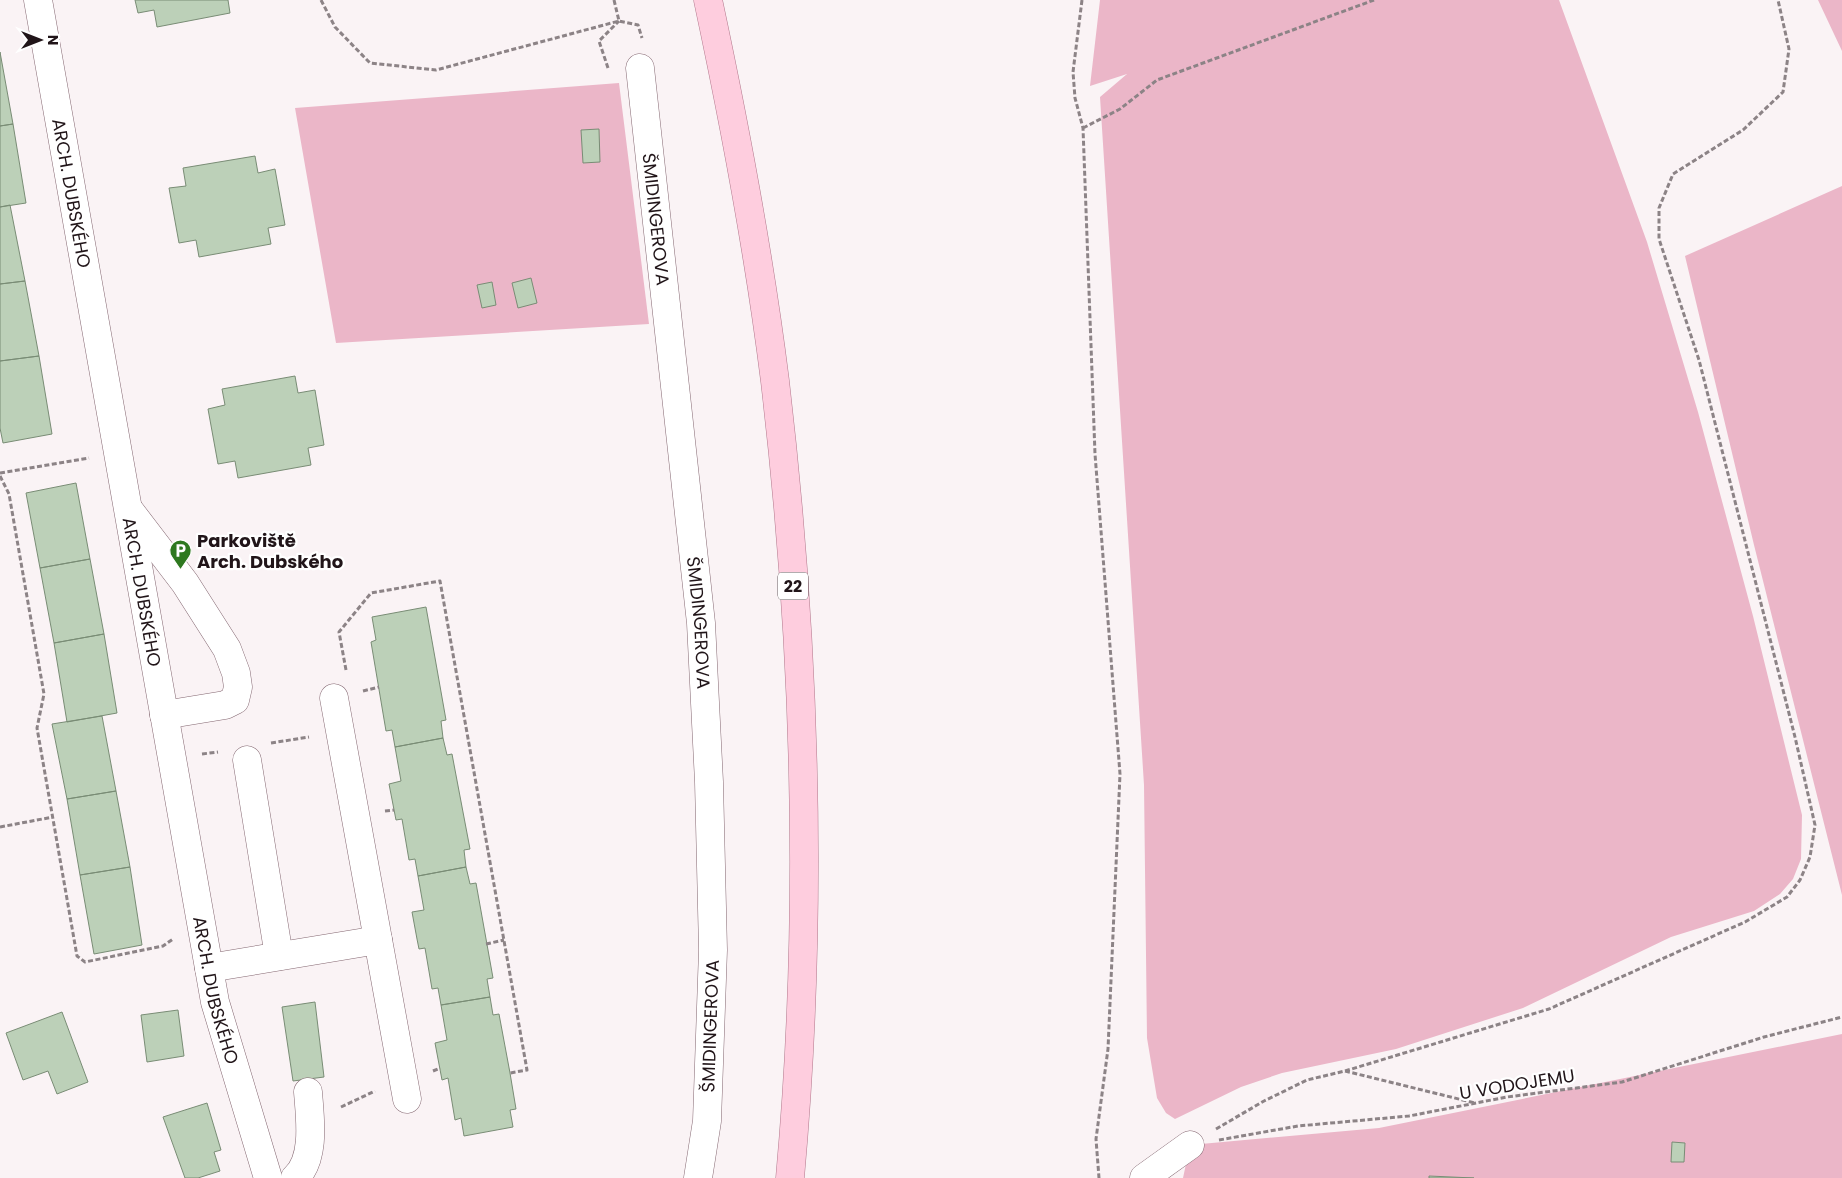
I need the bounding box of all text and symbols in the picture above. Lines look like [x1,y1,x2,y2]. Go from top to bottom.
north arrow [15,15,65,65]
text: N [43,35,63,45]
street label: ARCH. DUBSKÉHO [47,116,98,270]
street label: ŠMIDINGEROVA [637,152,676,287]
street label: ARCH. DUBSKÉHO [117,515,168,668]
place label: Parkoviště Arch. Dubského [197,528,343,574]
parking icon: Parkoviště Arch. Dubského [169,538,193,569]
street label: ŠMIDINGEROVA [681,555,717,690]
road number: 22 [778,572,808,600]
street label: ARCH. DUBSKÉHO [188,914,245,1067]
street label: ŠMIDINGEROVA [695,959,725,1093]
street label: U VODOJEMU [1457,1063,1577,1105]

